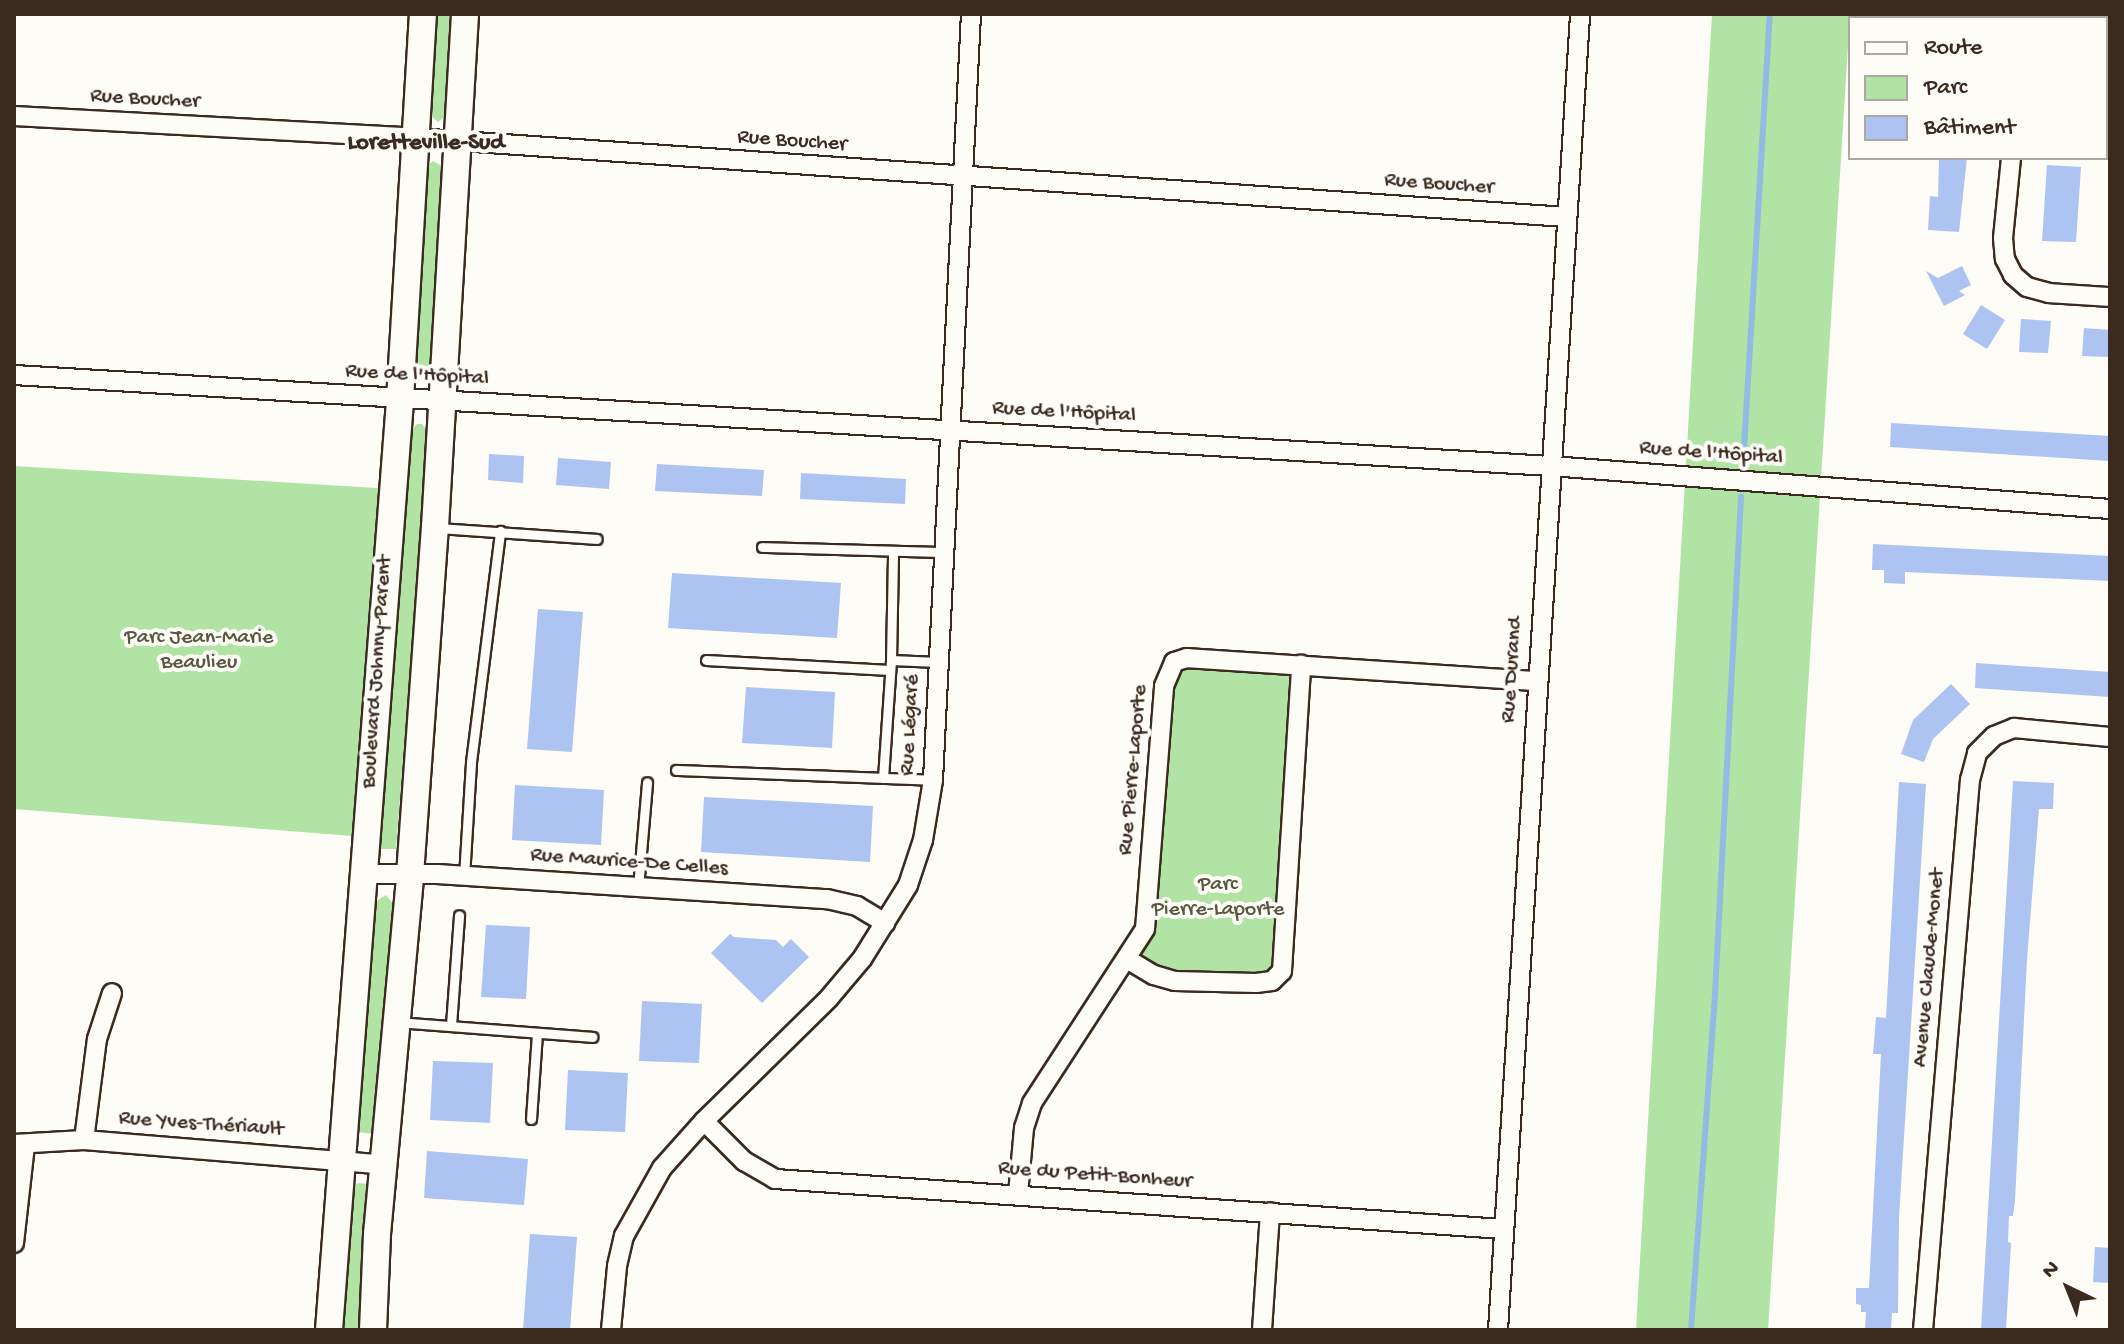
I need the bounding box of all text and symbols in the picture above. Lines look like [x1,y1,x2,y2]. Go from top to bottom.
legend [1848,16,2108,160]
text: Route [1924,34,1982,63]
text: Parc [1924,74,1967,103]
street label: Rue Boucher [89,84,201,116]
text: Bâtiment [1924,114,2015,143]
street label: Rue Boucher [736,125,848,159]
district label: Loretteville-Sud [348,130,504,158]
street label: Rue Boucher [1383,168,1495,202]
street label: Rue de l'Hôpital [344,359,490,393]
street label: Rue de l'Hôpital [991,396,1137,430]
street label: Rue de l'Hôpital [1638,436,1784,472]
street label: Boulevard Johnny-Parent [357,555,399,789]
street label: Rue Durand [1496,616,1530,724]
park label: Parc Jean-Marie Beaulieu [125,625,273,676]
street label: Rue Légaré [895,674,927,776]
street label: Rue Pierre-Laporte [1113,684,1155,856]
street label: Rue Maurice-De Celles [529,843,729,883]
street label: Avenue Claude-Monet [1908,868,1952,1068]
park label: Parc Pierre-Laporte [1152,872,1284,924]
street label: Rue Yves-Thériault [118,1106,284,1144]
street label: Rue du Petit-Bonheur [997,1156,1193,1196]
north arrow [2028,1248,2108,1328]
text: N [2038,1256,2066,1285]

